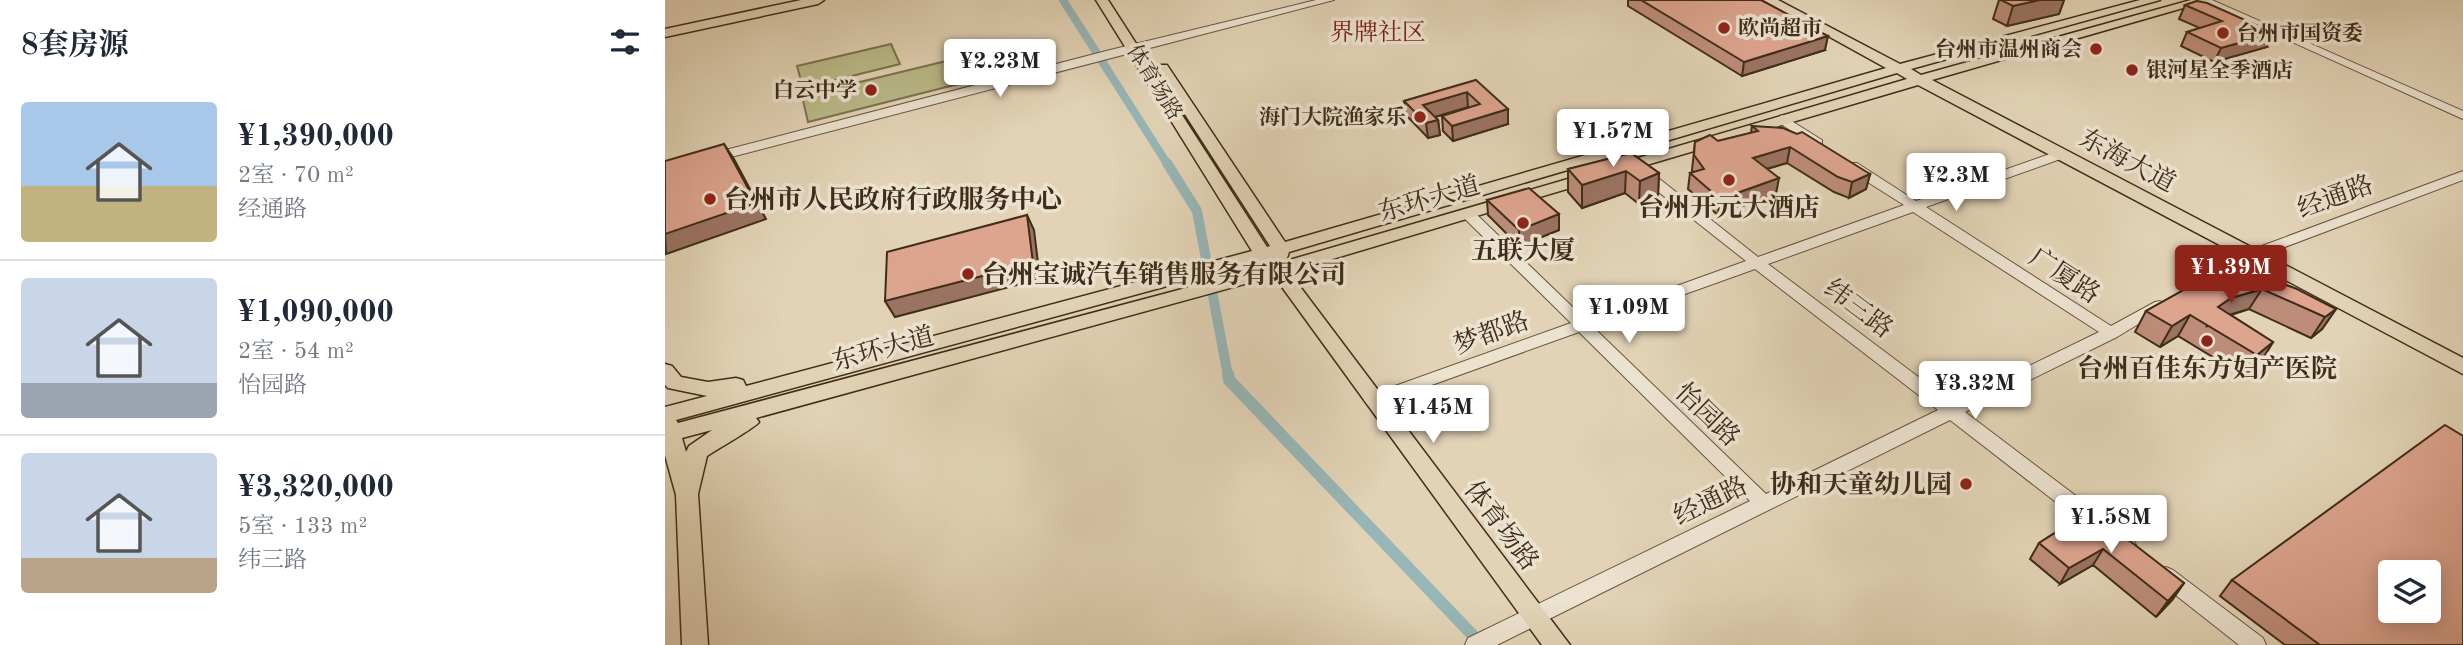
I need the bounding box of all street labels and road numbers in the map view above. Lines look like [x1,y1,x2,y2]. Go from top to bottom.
street label: 体育场路 [1123,41,1187,124]
street label: 东海大道 [2075,124,2180,198]
street label: 经通路 [2294,170,2377,223]
street label: 东环大道 [1375,171,1483,227]
street label: 广厦路 [2024,243,2105,309]
street label: 纬三路 [1819,274,1898,343]
street label: 梦都路 [1450,306,1533,359]
street label: 东环大道 [829,322,937,376]
street label: 怡园路 [1670,378,1745,452]
street label: 经通路 [1669,471,1752,531]
street label: 体育场路 [1459,475,1544,576]

